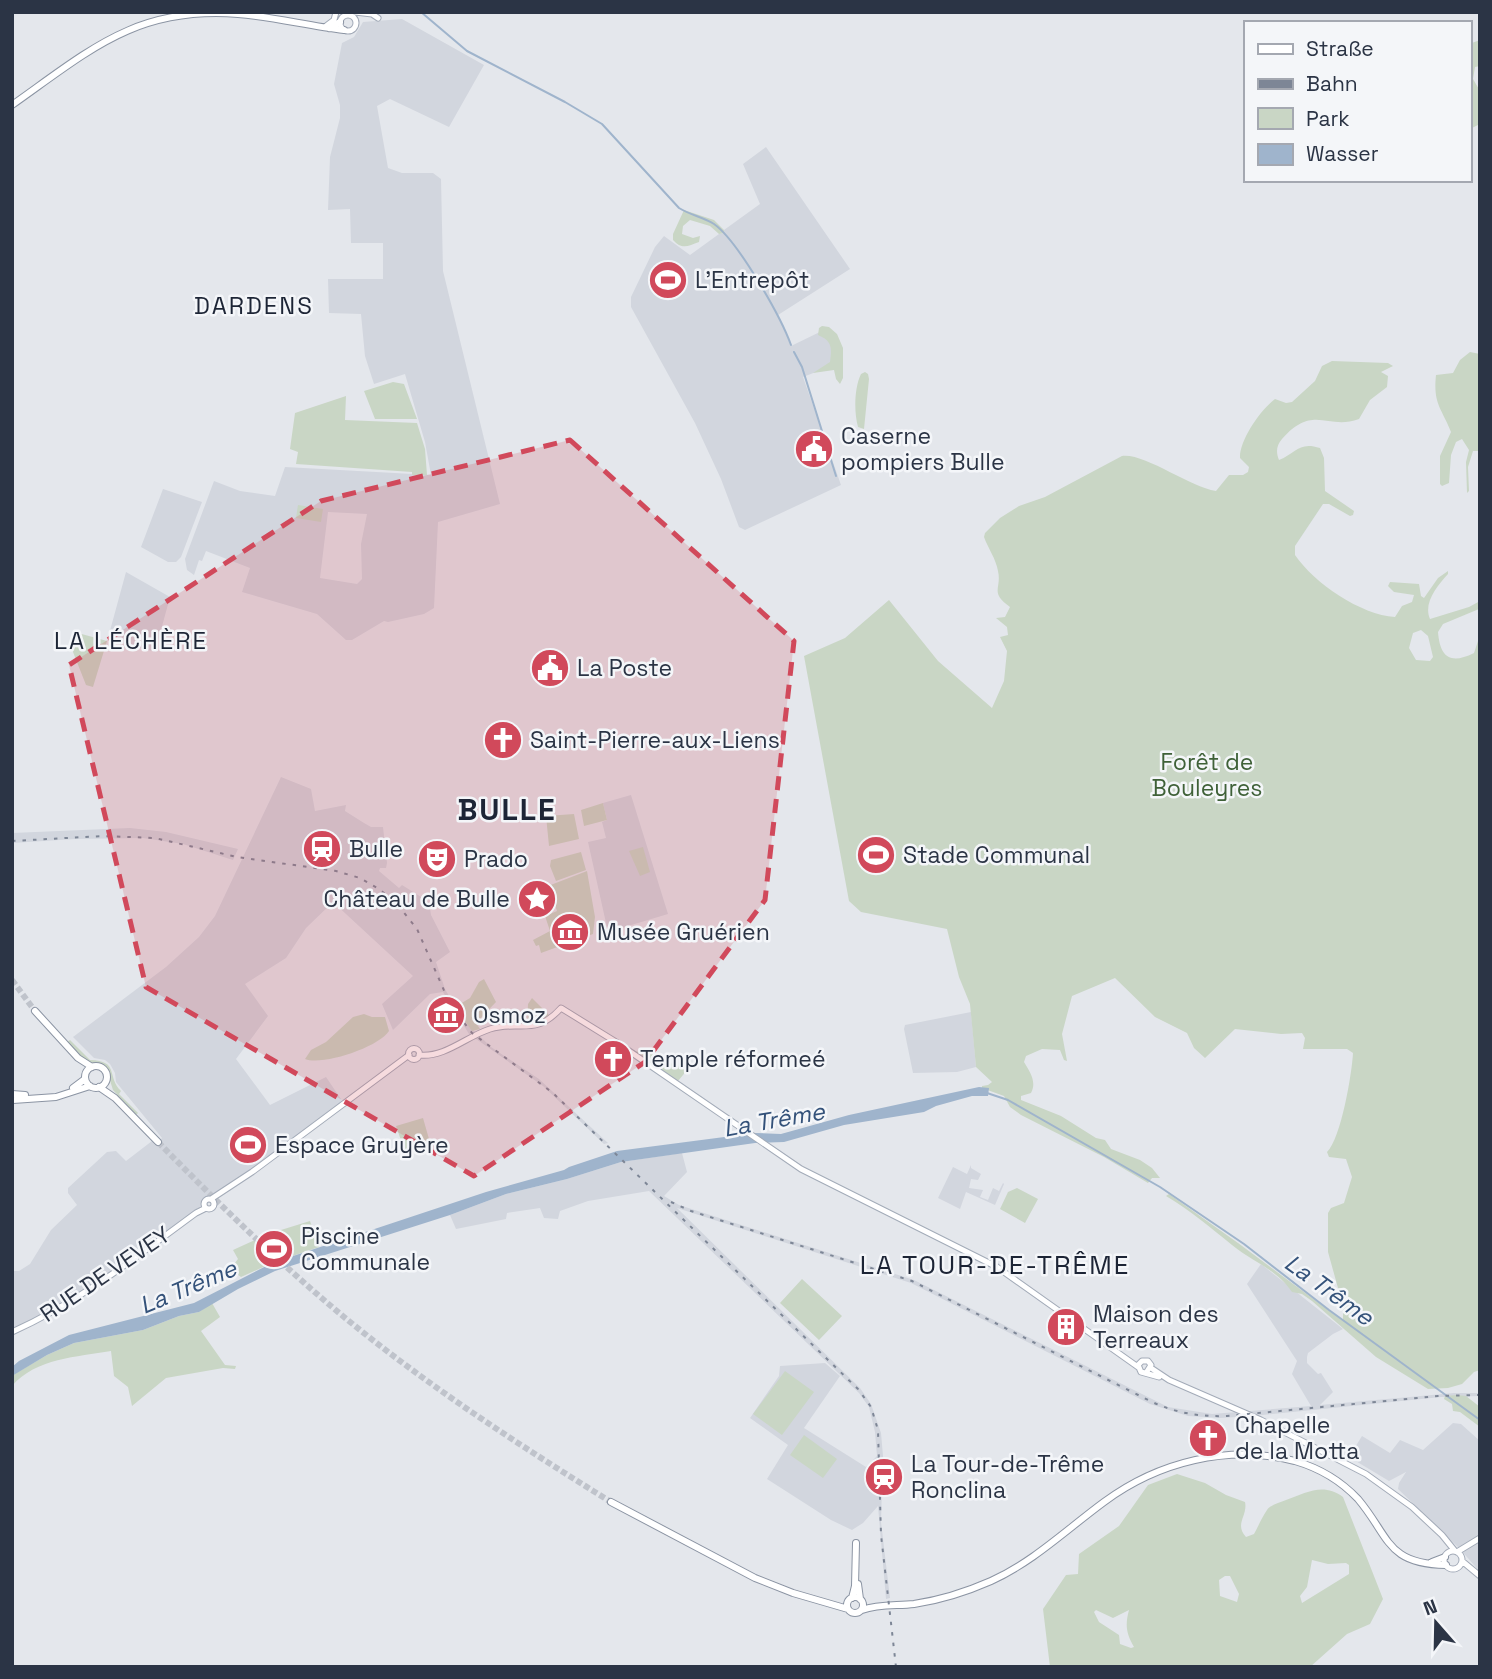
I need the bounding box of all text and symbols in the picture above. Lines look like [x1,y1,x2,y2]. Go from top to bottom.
legend [1244,21,1471,182]
text: Straße [1306,35,1374,62]
text: Bahn [1306,70,1358,97]
text: Park [1306,105,1350,132]
text: Wasser [1306,140,1379,167]
sports icon: L'Entrepôt [647,259,689,301]
place label: L'Entrepôt [695,265,809,295]
district label: DARDENS [194,290,314,321]
place label: Caserne pompiers Bulle [841,421,1005,477]
public building icon: Caserne pompiers Bulle [793,428,835,470]
district label: LA LÉCHÈRE [54,625,208,656]
public building icon: La Poste [529,647,571,689]
place label: La Poste [577,653,672,683]
church icon: Saint-Pierre-aux-Liens [482,719,524,761]
place label: Saint-Pierre-aux-Liens [530,725,780,755]
park label: Forêt de Bouleyres [1152,747,1262,803]
district label: BULLE [457,790,557,829]
station icon: Bulle [301,828,343,870]
place label: Bulle [349,834,403,864]
sports icon: Stade Communal [855,834,897,876]
theatre icon: Prado [416,838,458,880]
place label: Stade Communal [903,840,1090,870]
place label: Prado [464,844,528,874]
place icon: Château de Bulle [516,878,558,920]
place label: Château de Bulle [323,884,510,914]
museum icon: Musée Gruérien [549,911,591,953]
place label: Musée Gruérien [597,917,770,947]
museum icon: Osmoz [425,994,467,1036]
place label: Osmoz [473,1000,546,1030]
church icon: Temple réformeé [592,1038,634,1080]
place label: Temple réformeé [640,1044,826,1074]
water label: La Trême [721,1095,828,1144]
sports icon: Espace Gruyère [227,1124,269,1166]
place label: Espace Gruyère [275,1130,449,1160]
street label: RUE DE VEVEY [34,1219,176,1329]
place label: Piscine Communale [301,1221,430,1277]
sports icon: Piscine Communale [253,1228,295,1270]
water label: La Trême [1279,1247,1380,1333]
district label: LA TOUR-DE-TRÊME [860,1248,1130,1282]
water label: La Trême [135,1252,242,1321]
place label: Maison des Terreaux [1093,1299,1219,1355]
building icon: Maison des Terreaux [1045,1306,1087,1348]
place label: Chapelle de la Motta [1235,1410,1359,1466]
church icon: Chapelle de la Motta [1187,1417,1229,1459]
place label: La Tour-de-Trême Ronclina [911,1449,1104,1505]
station icon: La Tour-de-Trême Ronclina [863,1456,905,1498]
north arrow [1401,1588,1471,1658]
text: N [1420,1594,1441,1621]

